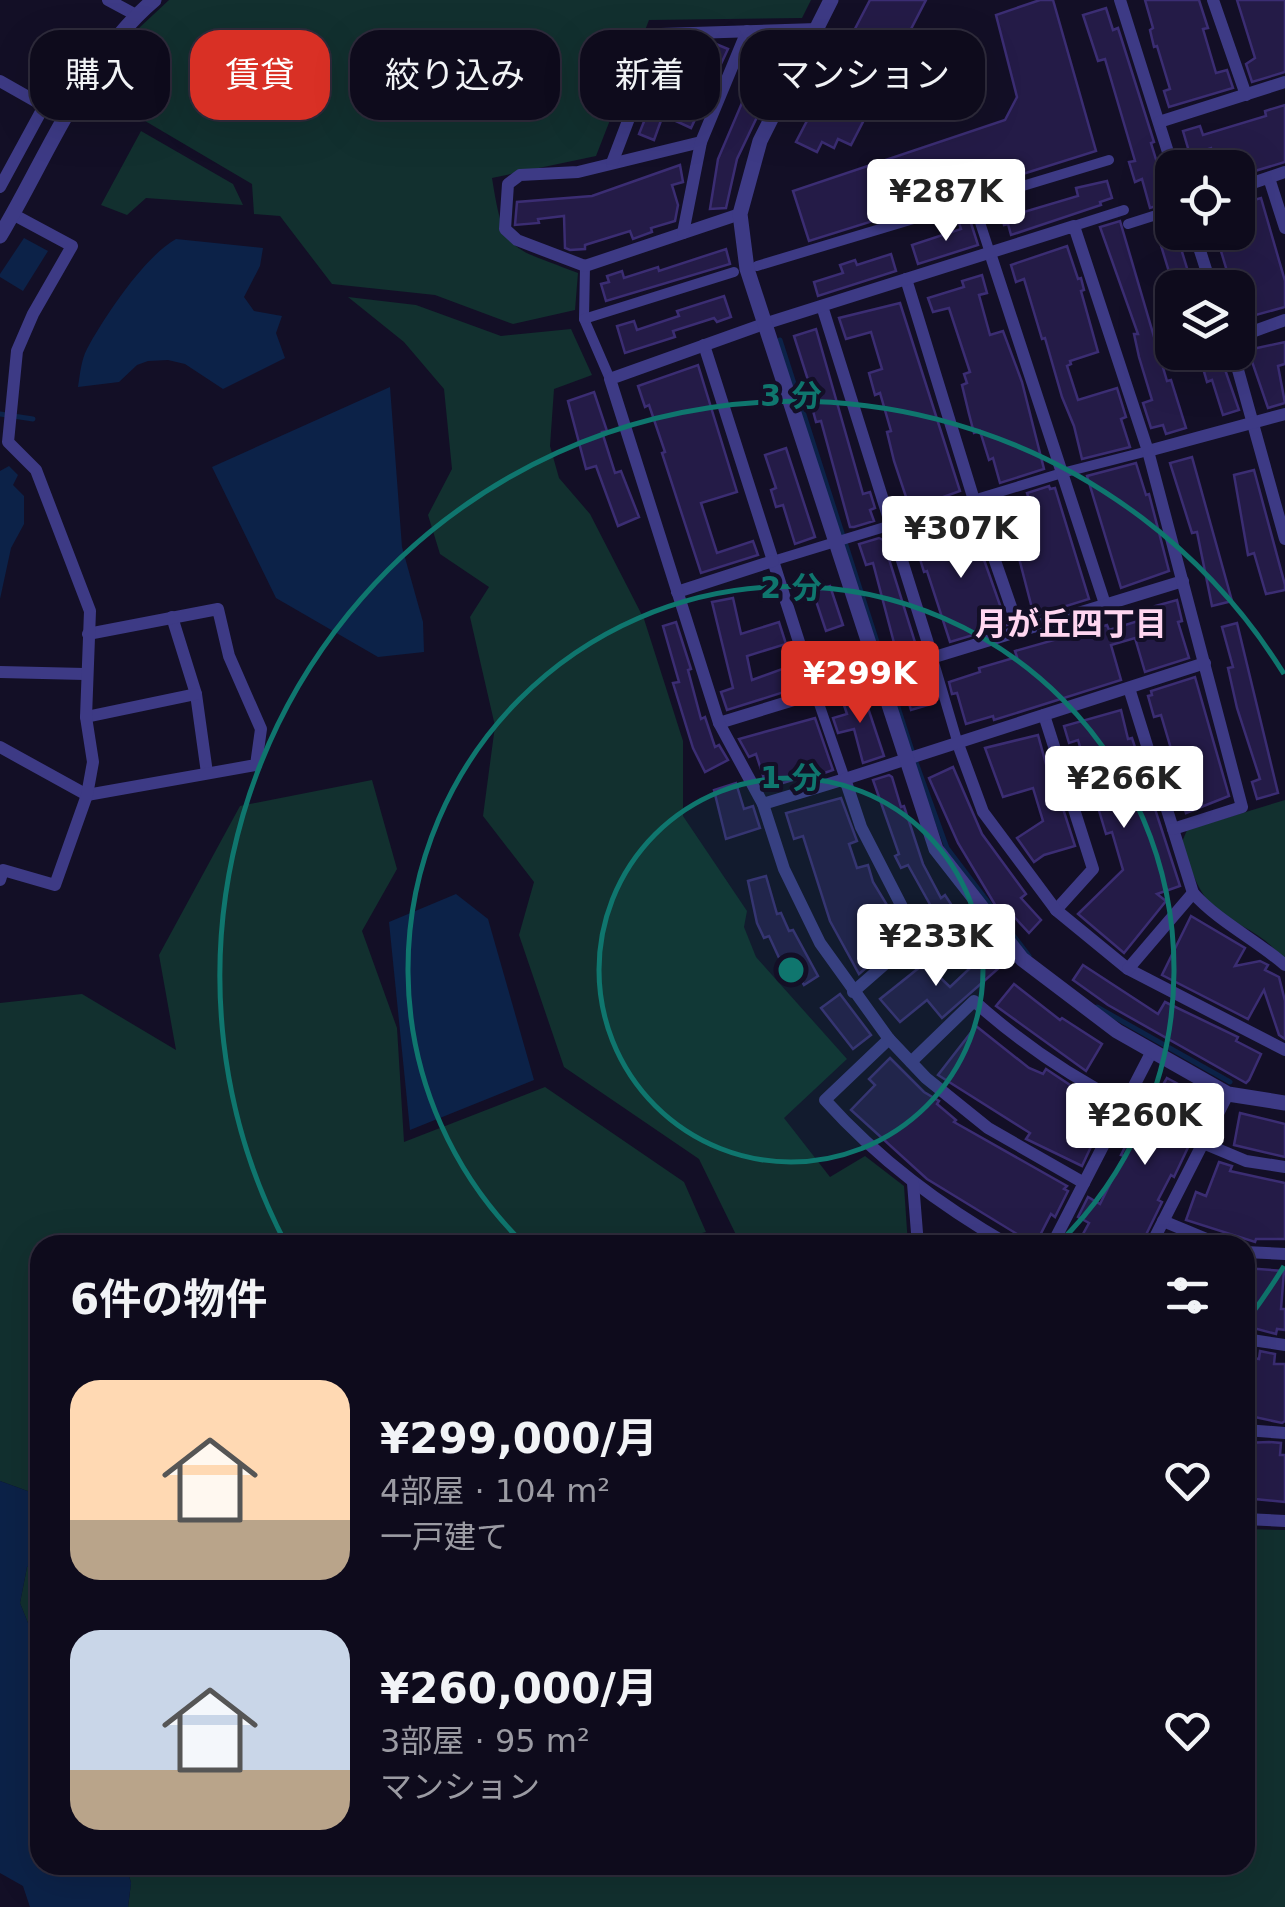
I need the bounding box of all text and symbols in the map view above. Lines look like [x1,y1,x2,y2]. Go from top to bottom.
chip: 購入 [30,30,170,120]
chip: 賃貸 [190,30,330,120]
chip: 絞り込み [350,30,560,120]
chip: 新着 [580,30,720,120]
chip: マンション [740,30,985,120]
map controls [1155,150,1255,370]
button: locate [1155,150,1255,250]
pin: ¥287K [876,159,1016,244]
text: ¥287K [889,172,1003,210]
button: layers [1155,270,1255,370]
text: 3 分 [760,378,822,413]
pin: ¥307K [891,496,1031,581]
text: ¥307K [904,509,1018,547]
text: 2 分 [760,570,822,605]
district label: 月が丘四丁目 [975,605,1167,643]
pin: ¥299K [790,641,930,726]
text: ¥299K [803,654,917,692]
pin: ¥266K [1054,746,1194,831]
text: ¥266K [1067,759,1181,797]
text: 1 分 [760,760,822,795]
pin: ¥233K [866,904,1006,989]
text: ¥233K [879,917,993,955]
centre of rings [773,952,809,988]
pin: ¥260K [1075,1083,1215,1168]
text: ¥260K [1088,1096,1202,1134]
icon: filters [1160,1268,1215,1323]
text: 6件の物件 [70,1275,267,1324]
text: ¥299,000/月 [380,1414,658,1463]
icon: home [150,1420,270,1540]
icon: heart [1160,1453,1215,1508]
text: 4部屋 · 104 m² [380,1472,610,1510]
text: 一戸建て [380,1518,508,1556]
text: ¥260,000/月 [380,1664,658,1713]
icon: home [150,1670,270,1790]
icon: heart [1160,1703,1215,1758]
text: 3部屋 · 95 m² [380,1722,590,1760]
text: マンション [380,1768,540,1806]

